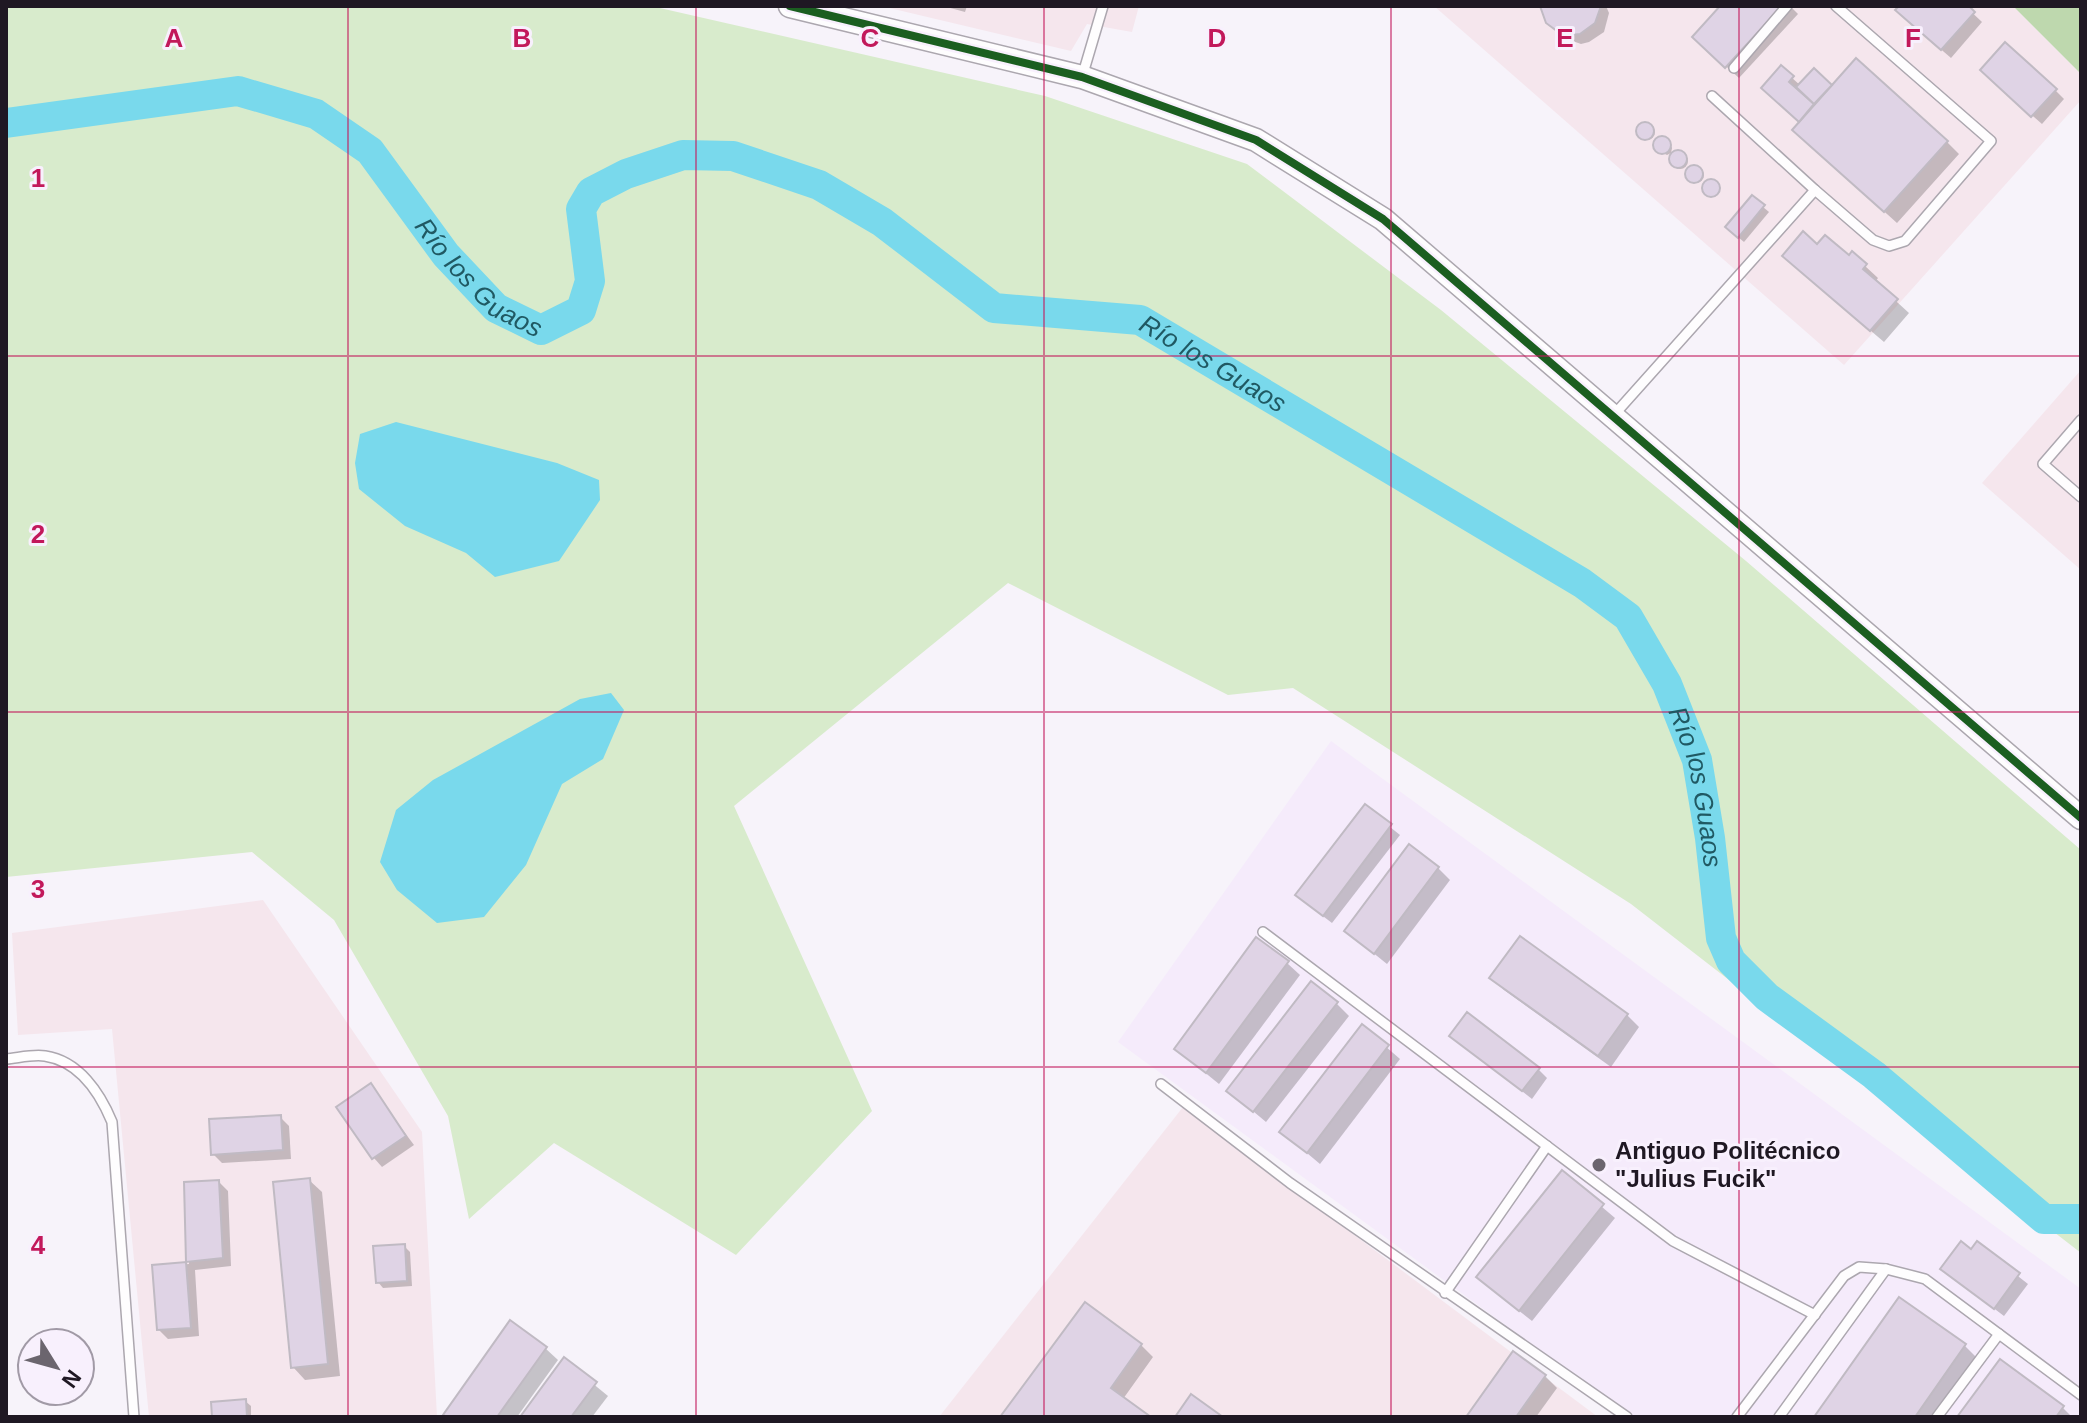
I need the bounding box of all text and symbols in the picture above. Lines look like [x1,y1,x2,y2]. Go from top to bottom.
text: A [165,23,184,53]
text: B [513,23,531,53]
text: C [861,23,880,53]
text: D [1208,23,1226,53]
text: E [1556,23,1574,53]
text: F [1905,23,1921,53]
text: 1 [31,163,45,193]
water label: Río los Guaos [409,212,547,343]
water label: Río los Guaos [1134,308,1291,418]
text: 2 [31,519,45,549]
water label: Río los Guaos [1662,702,1728,869]
text: 3 [31,874,45,904]
place label: Antiguo Politécnico "Julius Fucik" [1615,1137,1840,1192]
marker: Antiguo Politécnico "Julius Fucik" [1590,1156,1608,1174]
text: 4 [31,1230,46,1260]
north arrow [16,1327,96,1407]
text: N [57,1365,86,1393]

